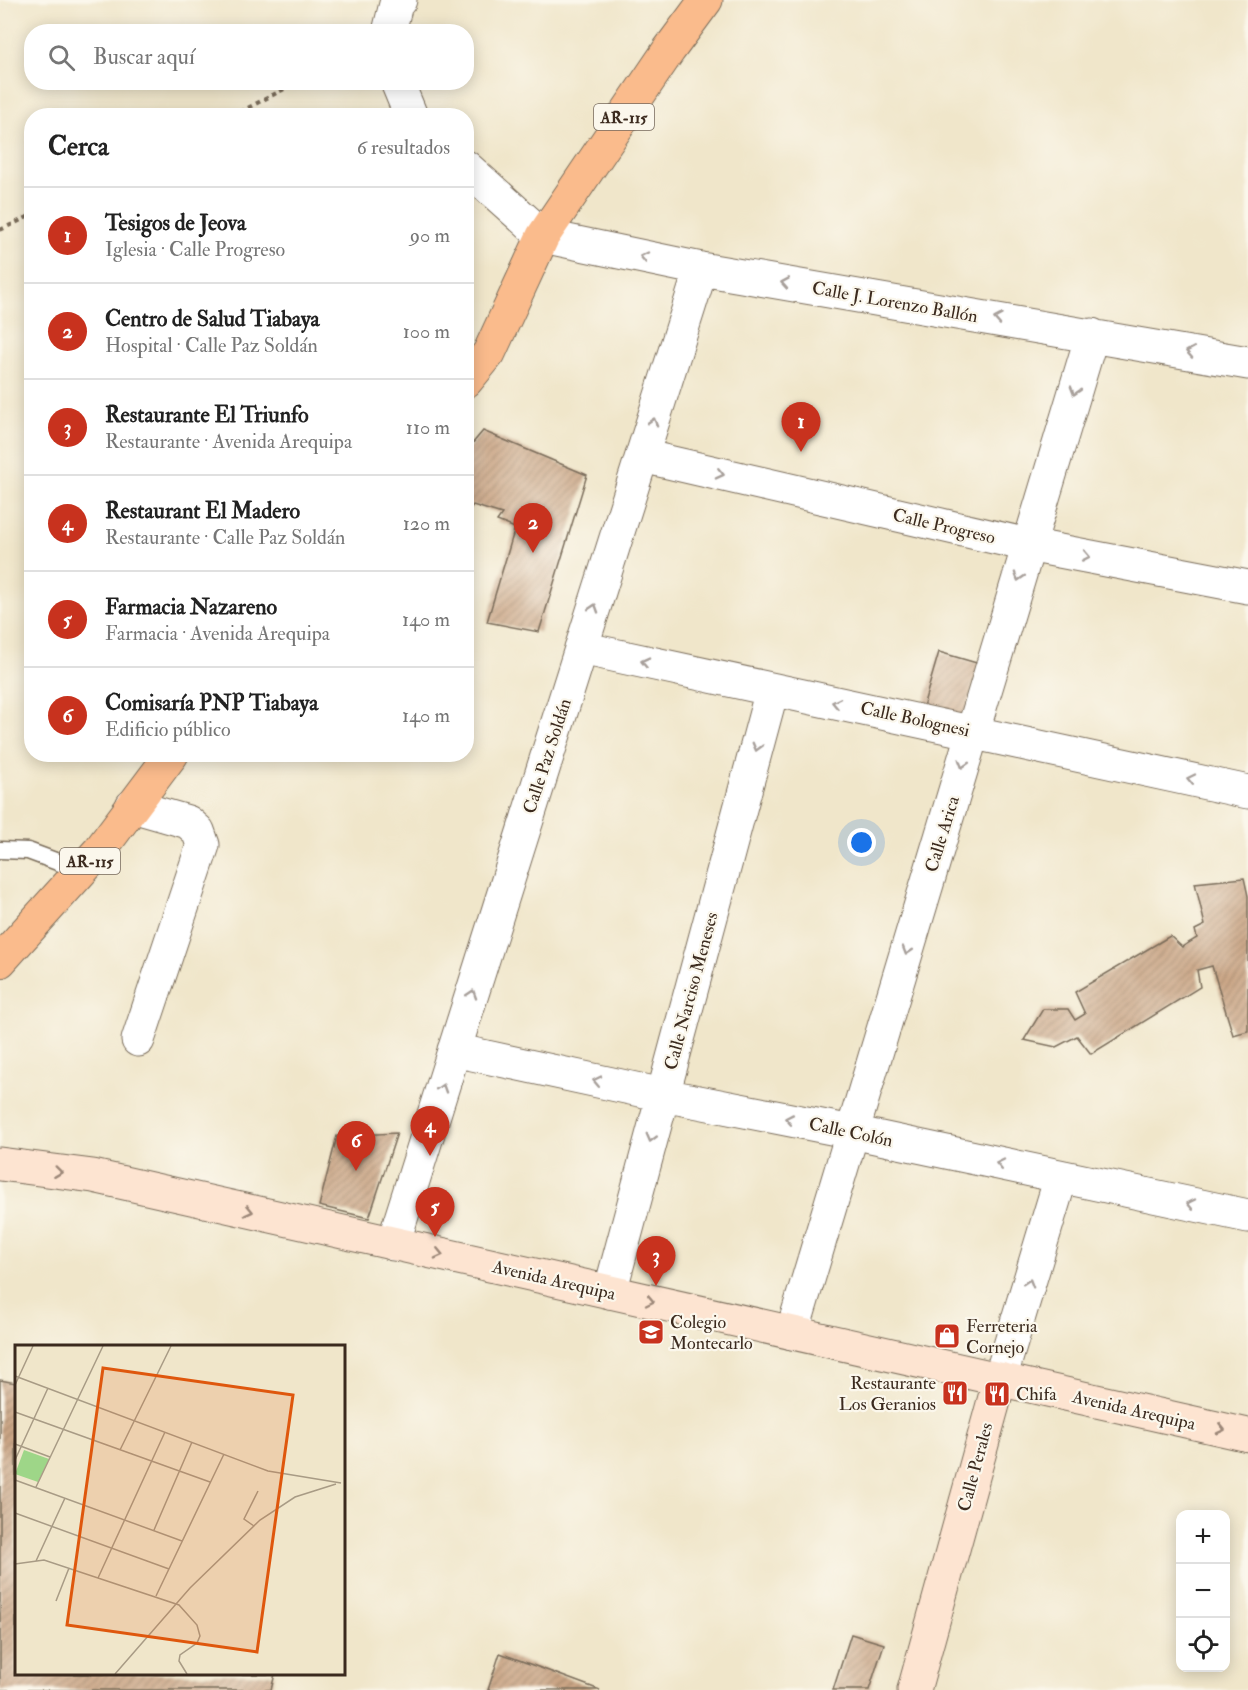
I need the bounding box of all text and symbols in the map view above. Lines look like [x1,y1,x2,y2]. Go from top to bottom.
search box [24,24,474,90]
icon: search [45,41,78,74]
text: Buscar aquí [93,43,195,71]
road number: AR-115 [594,104,654,130]
text: Cerca [48,131,109,163]
text: 6 resultados [357,135,450,160]
text: Tesigos de Jeova [105,209,246,237]
text: 1 [64,223,71,248]
text: 90 m [410,223,450,248]
text: Iglesia · Calle Progreso [105,237,285,262]
one-way arrow [639,251,649,264]
one-way arrow [781,277,791,290]
street label: Calle J. Lorenzo Ballón [810,277,980,328]
text: Centro de Salud Tiabaya [105,305,320,333]
one-way arrow [994,313,1004,326]
text: 2 [62,319,73,344]
text: 100 m [403,319,450,344]
text: Hospital · Calle Paz Soldán [105,333,318,358]
one-way arrow [1186,346,1196,359]
one-way arrow [1070,385,1082,396]
text: Restaurante El Triunfo [105,401,309,429]
pin: 1 [782,402,820,452]
text: 3 [64,415,71,440]
text: 110 m [406,415,450,440]
one-way arrow [646,417,658,428]
text: Restaurante · Avenida Arequipa [105,429,352,454]
one-way arrow [715,467,725,480]
text: Restaurant El Madero [105,497,300,525]
pin: 2 [514,504,552,553]
street label: Calle Progreso [890,504,998,550]
text: 4 [62,511,73,536]
text: 120 m [403,511,450,536]
text: Restaurante · Calle Paz Soldán [105,525,345,550]
one-way arrow [1080,549,1090,562]
one-way arrow [1014,572,1026,582]
text: Farmacia Nazareno [105,593,277,621]
one-way arrow [587,603,599,614]
text: 5 [63,607,72,632]
text: 140 m [402,607,450,632]
text: Farmacia · Avenida Arequipa [105,621,330,646]
one-way arrow [641,656,651,669]
text: Comisaría PNP Tiabaya [105,689,318,717]
street label: Calle Paz Soldán [518,696,577,817]
one-way arrow [831,697,841,710]
street label: Calle Bolognesi [858,697,972,742]
text: 6 [62,703,73,728]
text: 140 m [402,703,450,728]
text: Edificio público [105,717,231,742]
one-way arrow [752,741,764,752]
one-way arrow [958,758,970,769]
one-way arrow [1186,773,1196,786]
street label: Calle Arica [920,793,965,875]
your location [847,828,876,857]
road number: AR-115 [60,848,120,874]
street label: Calle Narciso Meneses [659,910,724,1073]
one-way arrow [902,945,914,956]
one-way arrow [464,989,477,1000]
one-way arrow [593,1075,603,1088]
one-way arrow [435,1083,447,1094]
pin: 4 [410,1106,450,1156]
street label: Calle Colón [807,1112,895,1153]
one-way arrow [784,1113,794,1126]
pin: 6 [336,1122,376,1171]
one-way arrow [646,1132,659,1142]
one-way arrow [995,1158,1005,1171]
one-way arrow [53,1165,63,1177]
pin: 5 [416,1188,454,1237]
one-way arrow [1186,1198,1196,1211]
one-way arrow [244,1204,254,1217]
pin: 3 [636,1236,676,1286]
one-way arrow [434,1247,444,1260]
street label: Avenida Arequipa [489,1255,618,1306]
one-way arrow [1022,1278,1034,1289]
one-way arrow [645,1294,655,1307]
place label: Colegio Montecarlo [670,1311,753,1355]
place label: Ferreteria Cornejo [966,1315,1038,1359]
school or university icon: Colegio Montecarlo [636,1317,666,1347]
shop icon: Ferreteria Cornejo [932,1321,962,1351]
inset map [15,1345,345,1675]
place label: Restaurante Los Geranios [839,1372,936,1416]
restaurant icon: Restaurante Los Geranios [940,1378,970,1408]
restaurant icon: Chifa [982,1379,1012,1409]
place label: Chifa [1016,1383,1057,1406]
street label: Avenida Arequipa [1069,1385,1198,1436]
street label: Calle Perales [953,1420,998,1514]
one-way arrow [1215,1422,1225,1435]
map controls [1176,1510,1230,1672]
button: + [1176,1510,1230,1564]
button: − [1176,1564,1230,1618]
button: locate [1176,1618,1230,1672]

